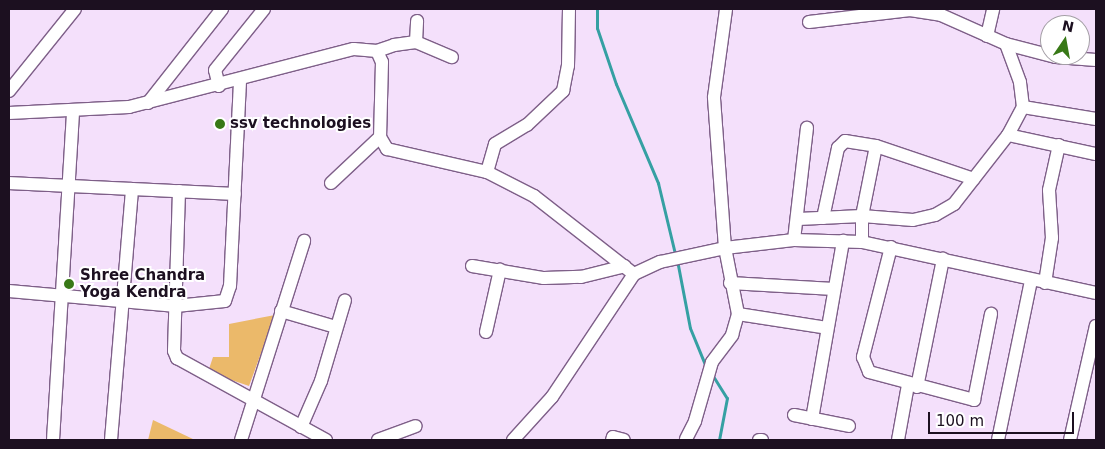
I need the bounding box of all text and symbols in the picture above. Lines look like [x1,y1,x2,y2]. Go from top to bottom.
north arrow [1040,15,1090,65]
text: N [1061,17,1075,35]
place label: ssv technologies [230,115,371,133]
marker: ssv technologies [214,118,226,130]
place label: Shree Chandra Yoga Kendra [80,266,205,301]
marker: Shree Chandra Yoga Kendra [62,277,76,291]
scale bar [930,402,1076,434]
text: 100 m [936,412,984,430]

